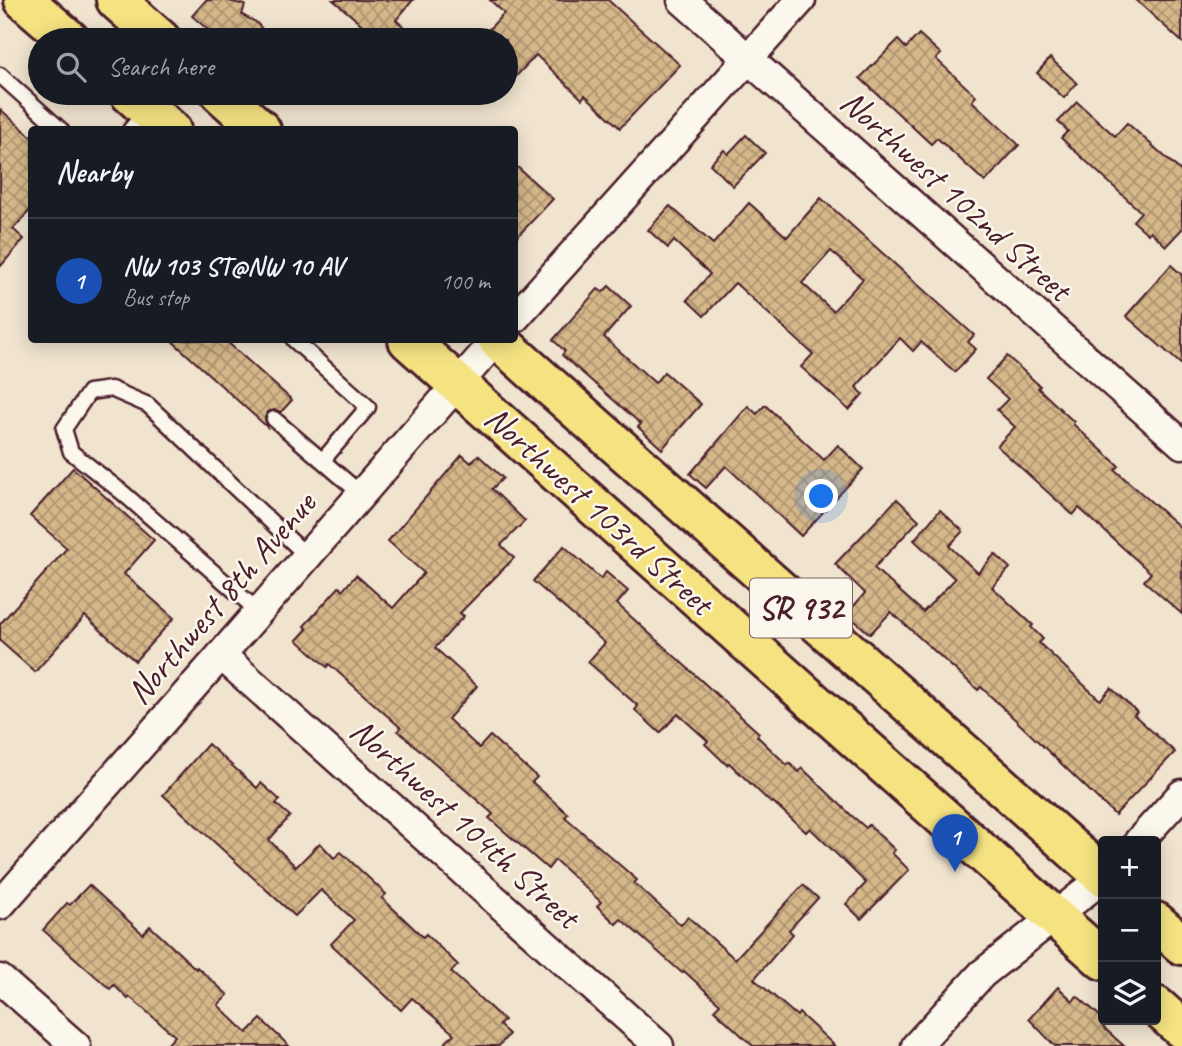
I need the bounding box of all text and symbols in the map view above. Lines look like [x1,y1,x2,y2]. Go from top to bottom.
search box [28,28,518,105]
icon: search [52,48,90,86]
text: Search here [108,50,214,83]
street label: Northwest 102nd Street [831,79,1083,313]
text: Nearby [56,153,132,191]
text: NW 103 ST@NW 10 AV [123,250,343,283]
text: 1 [74,267,84,296]
text: 100 m [441,267,490,296]
text: Bus stop [123,283,189,312]
street label: Northwest 103rd Street [475,395,725,627]
your location [804,479,838,513]
street label: Northwest 8th Avenue [116,480,327,714]
road number: SR 932 [750,579,852,638]
street label: Northwest 104th Street [341,708,592,940]
pin: 1 [932,814,978,872]
map controls [1098,836,1161,1025]
button: + [1098,836,1161,899]
button: − [1098,899,1161,962]
button: layers [1098,962,1161,1025]

